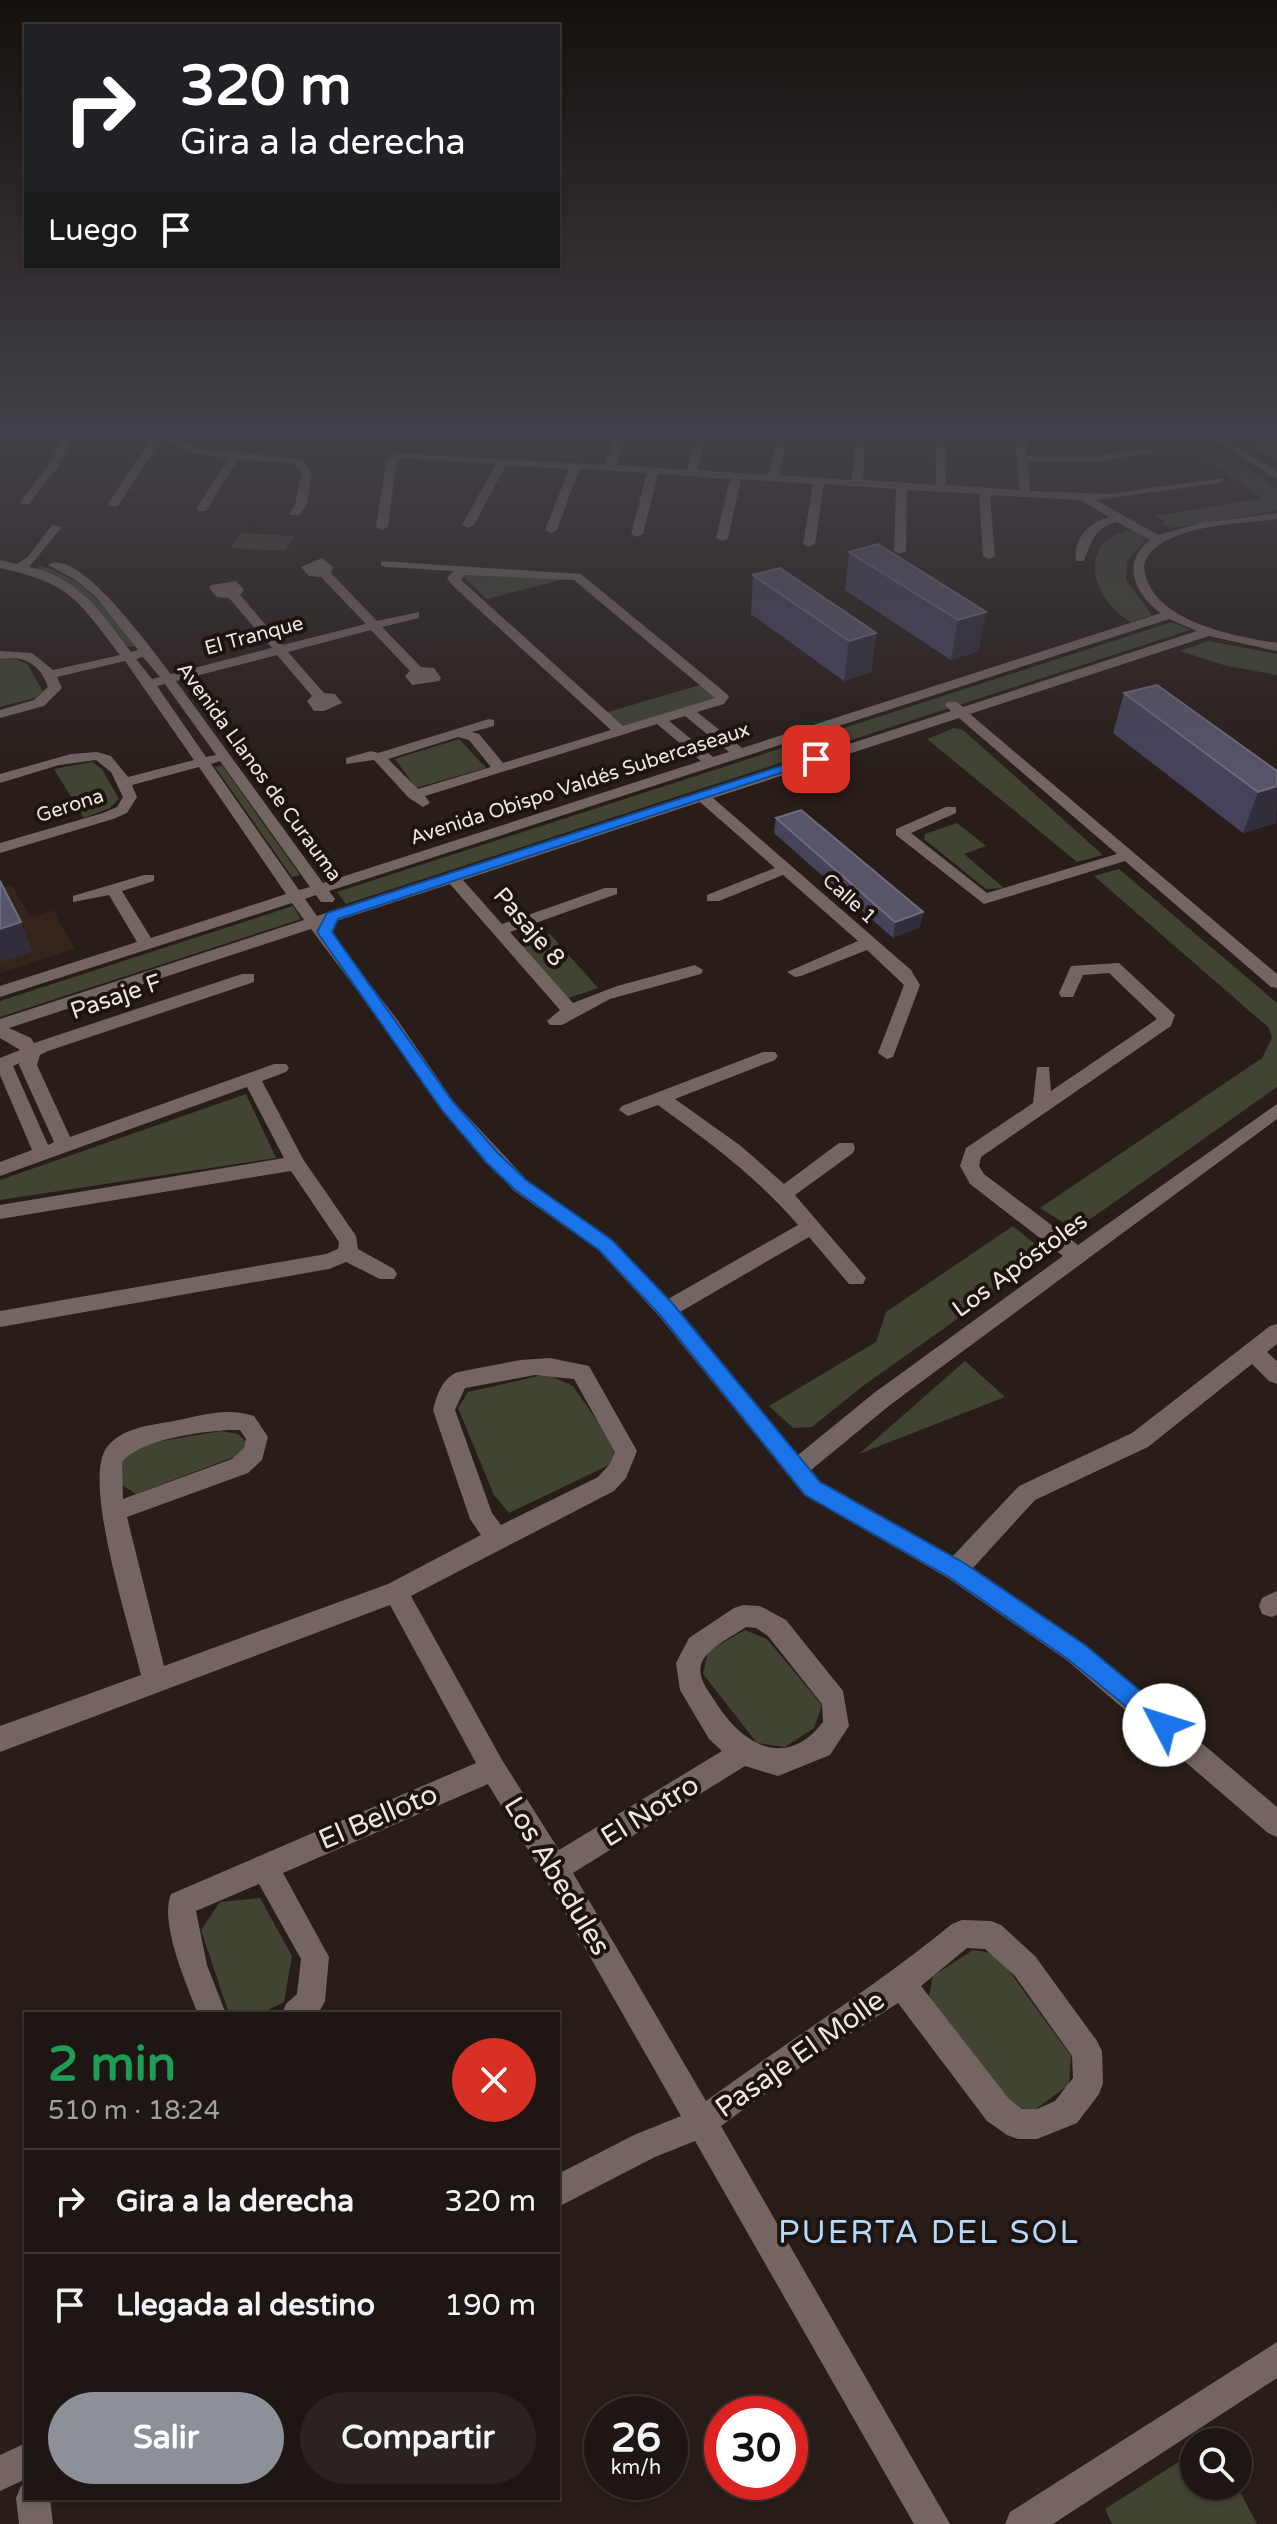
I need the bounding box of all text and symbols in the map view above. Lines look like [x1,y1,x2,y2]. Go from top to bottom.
text: 320 m [180,53,351,120]
icon: right [48,56,152,160]
text: Gira a la derecha [180,121,466,164]
icon: arrive [154,208,198,252]
text: Luego [48,212,138,249]
street label: El Tranque [202,611,306,661]
street label: Avenida Llanos de Curauma [172,658,346,886]
street label: Avenida Obispo Valdés Subercaseaux [407,718,753,850]
pin [782,725,850,793]
icon: arrive [794,737,838,781]
street label: Gerona [33,784,107,828]
street label: Calle 1 [817,869,881,929]
street label: Pasaje 8 [487,882,571,972]
street label: Pasaje F [67,968,165,1026]
street label: Los Apóstoles [947,1206,1093,1324]
position arrow [1122,1683,1206,1767]
street label: El Notro [595,1768,705,1854]
street label: El Belloto [314,1777,442,1857]
street label: Los Abedules [496,1790,618,1962]
street label: Pasaje El Molle [709,1983,891,2125]
text: 2 min [48,2036,176,2094]
button: close [452,2038,536,2122]
text: 510 m · 18:24 [48,2095,220,2126]
icon: right [48,2179,92,2223]
text: Gira a la derecha [116,2183,354,2220]
text: 320 m [444,2183,536,2220]
district label: PUERTA DEL SOL [778,2214,1080,2252]
icon: arrive [48,2283,92,2327]
text: Llegada al destino [116,2287,375,2324]
text: 190 m [444,2287,536,2324]
button: Salir [48,2392,284,2484]
button: Compartir [300,2392,536,2484]
speed limit sign: 30 [704,2396,808,2500]
text: 26 [611,2414,661,2462]
map controls [1180,2428,1252,2500]
button: search [1180,2428,1252,2500]
text: km/h [611,2456,661,2480]

